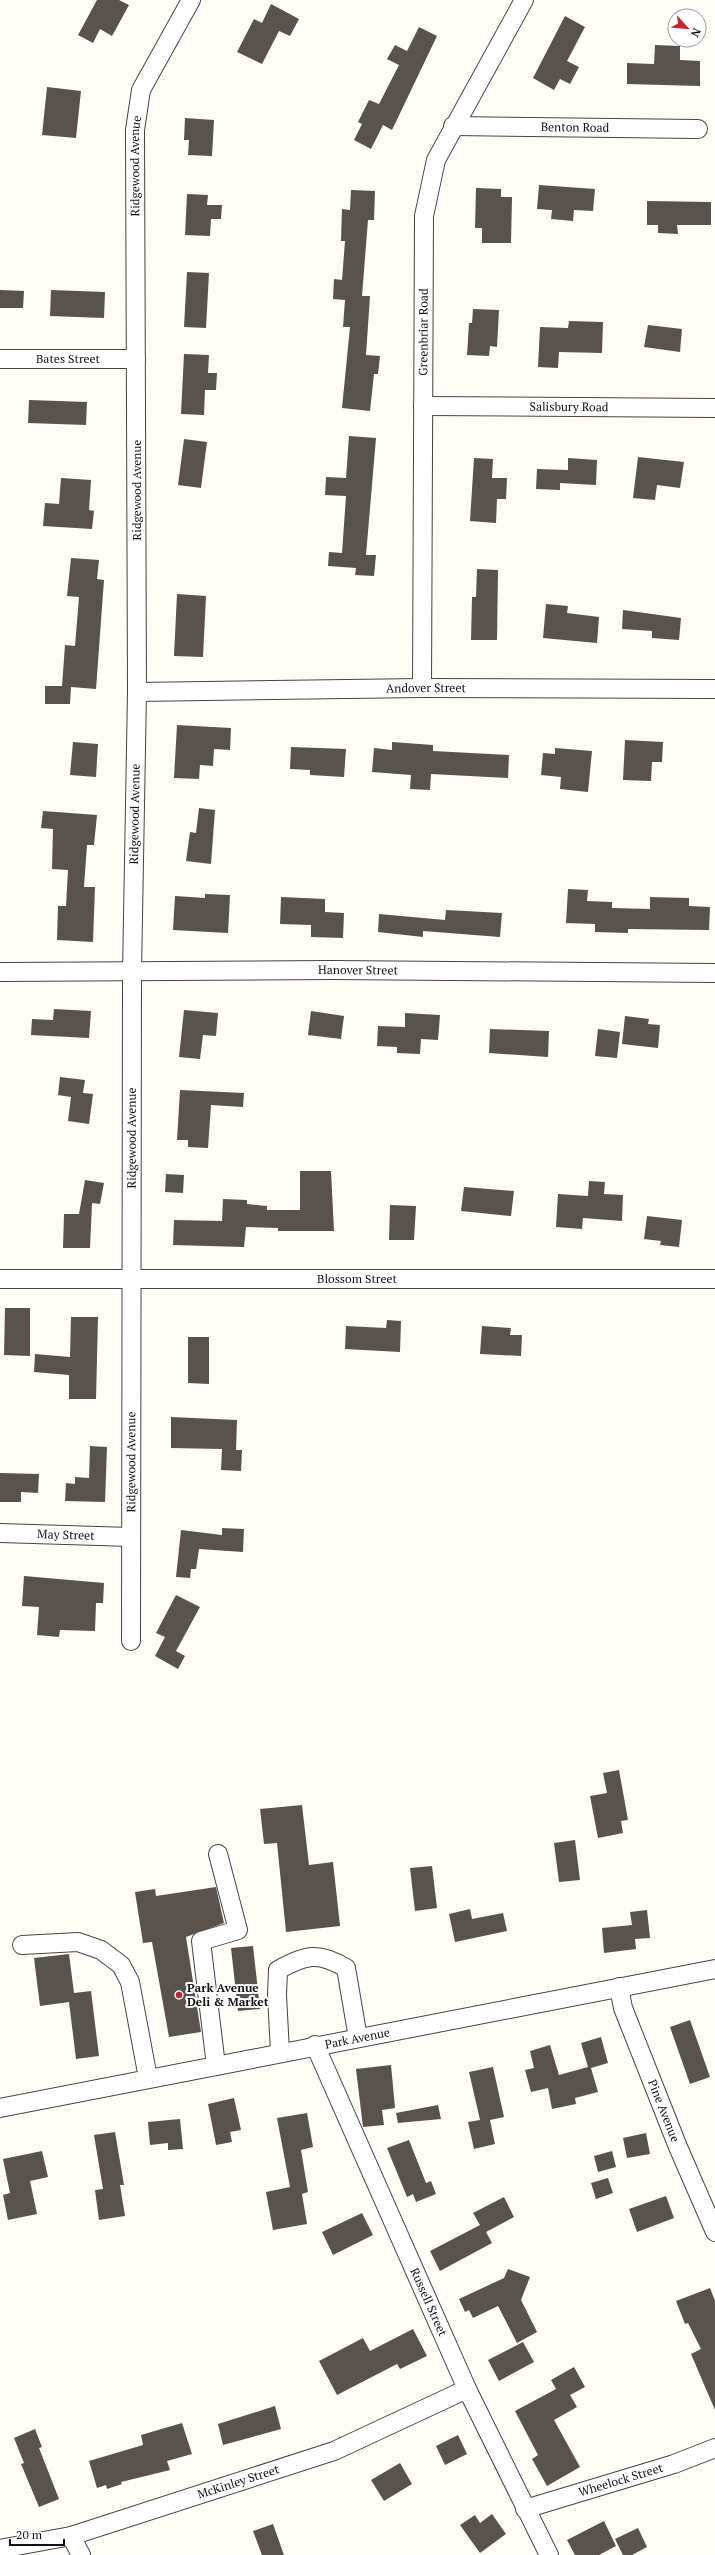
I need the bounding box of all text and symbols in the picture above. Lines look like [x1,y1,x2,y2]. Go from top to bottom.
north arrow [667,8,707,48]
text: N [687,26,704,40]
street label: Ridgewood Avenue [127,115,144,217]
street label: Benton Road [541,119,610,135]
street label: Greenbriar Road [415,288,431,376]
street label: Bates Street [36,351,101,366]
street label: Salisbury Road [529,399,609,414]
street label: Ridgewood Avenue [129,440,144,540]
street label: Andover Street [386,680,467,696]
street label: Ridgewood Avenue [126,763,143,865]
street label: Hanover Street [318,962,399,978]
street label: Ridgewood Avenue [124,1088,139,1188]
street label: Blossom Street [317,1271,398,1286]
street label: Ridgewood Avenue [123,1412,138,1512]
street label: May Street [37,1526,95,1543]
place label: Park Avenue Deli & Market [187,1980,269,2009]
marker: Park Avenue Deli & Market [174,1990,184,2000]
street label: Park Avenue [323,2024,391,2052]
street label: Pine Avenue [645,2077,683,2144]
street label: Russell Street [407,2265,451,2339]
street label: Wheelock Street [577,2460,665,2499]
street label: McKinley Street [195,2461,281,2502]
scale bar [10,2521,64,2547]
text: 20 m [16,2527,43,2542]

